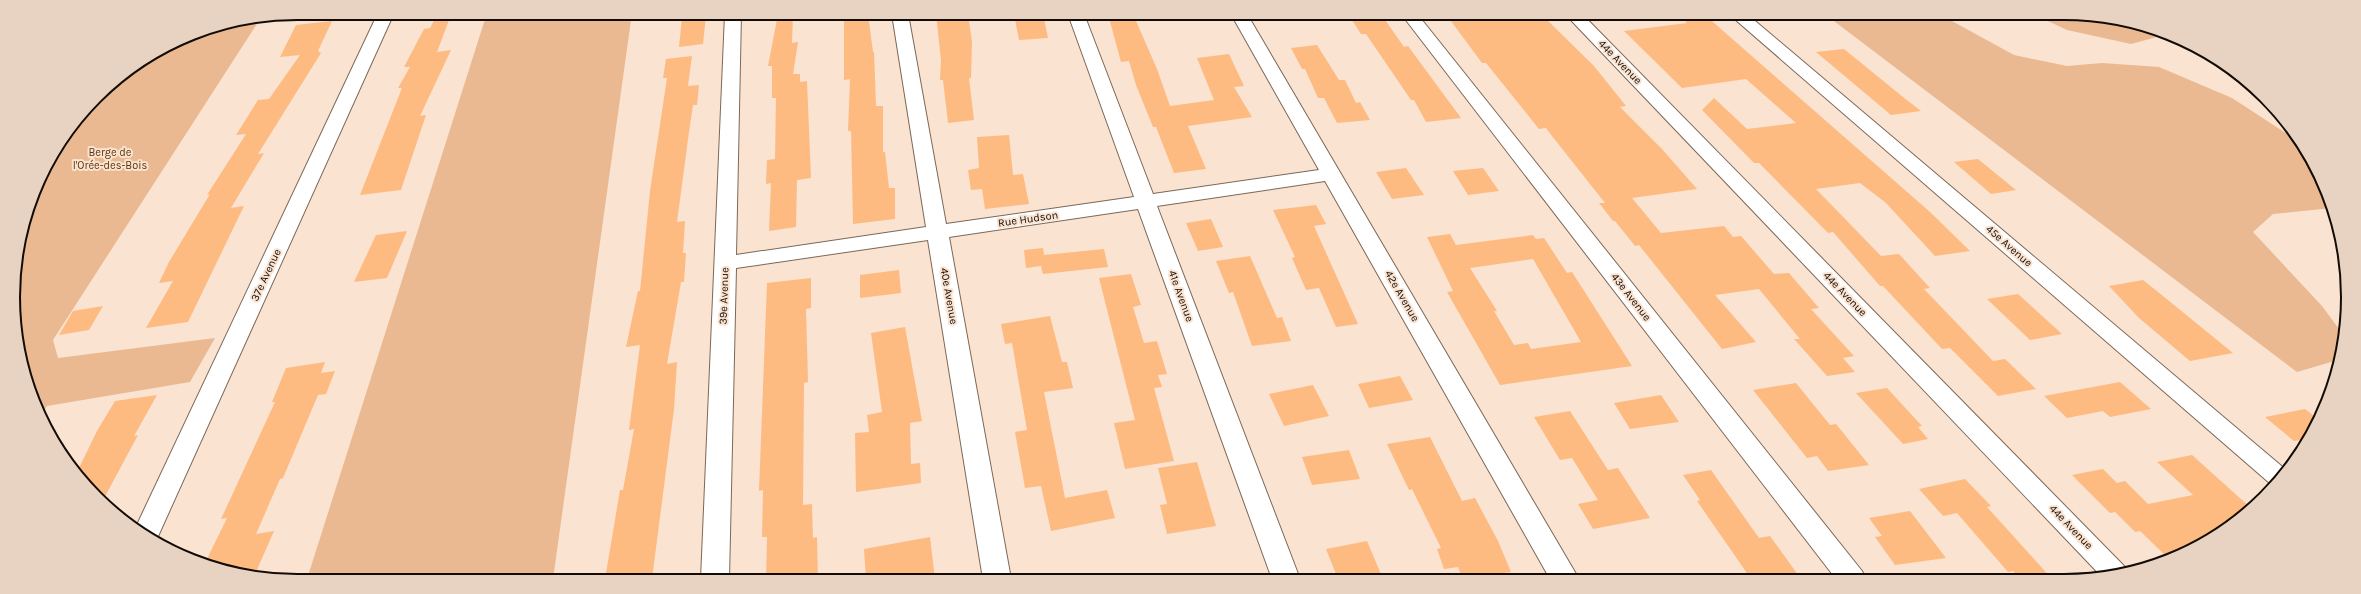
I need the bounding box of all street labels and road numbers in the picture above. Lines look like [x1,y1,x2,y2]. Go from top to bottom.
street label: 44e Avenue [1596,37,1645,87]
street label: Rue Hudson [997,208,1059,230]
street label: 45e Avenue [1983,222,2035,270]
street label: 37e Avenue [248,247,284,303]
street label: 39e Avenue [717,267,732,325]
street label: 40e Avenue [938,267,960,326]
street label: 41e Avenue [1166,268,1197,324]
street label: 42e Avenue [1382,268,1422,324]
street label: 44e Avenue [1821,269,1870,319]
street label: 43e Avenue [1608,270,1654,324]
street label: 44e Avenue [2047,502,2096,552]

